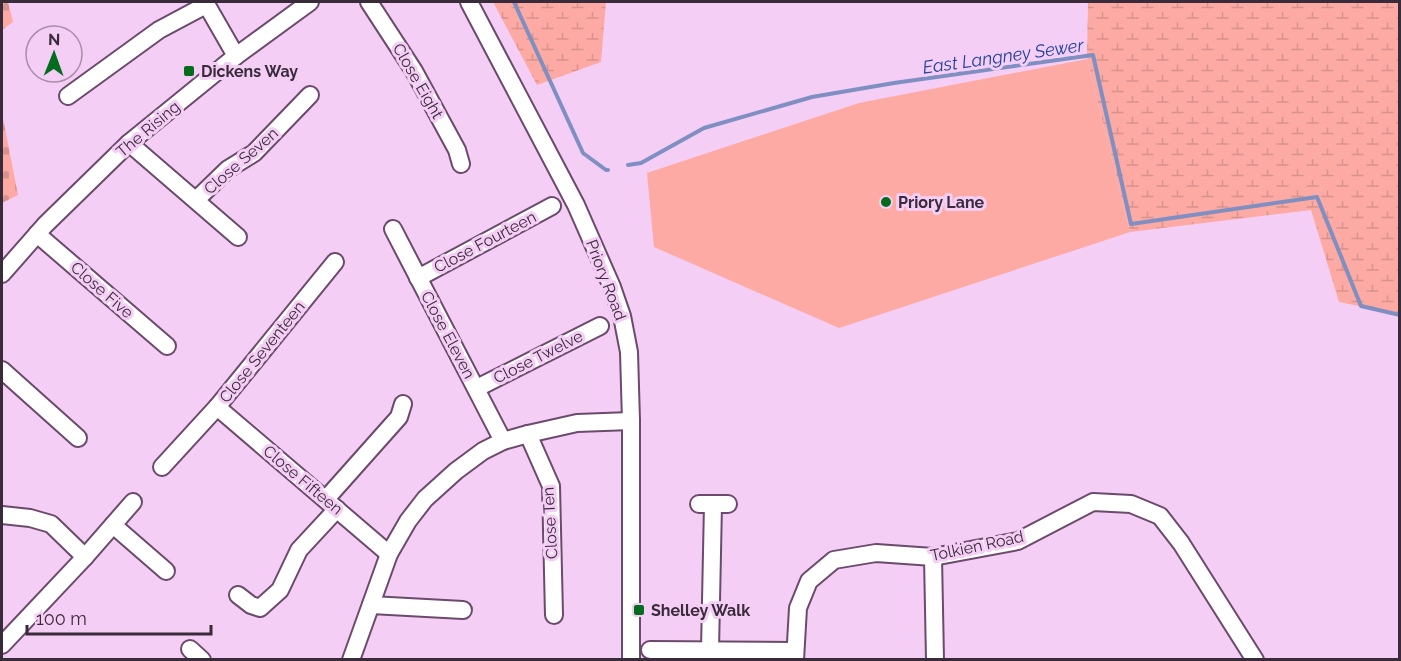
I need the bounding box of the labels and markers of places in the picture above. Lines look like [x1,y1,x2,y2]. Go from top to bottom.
place label: Dickens Way [201,62,298,81]
marker: Dickens Way [182,64,196,78]
place label: Priory Lane [898,193,985,212]
marker: Priory Lane [879,195,893,209]
place label: Shelley Walk [651,601,750,620]
marker: Shelley Walk [632,603,646,617]

